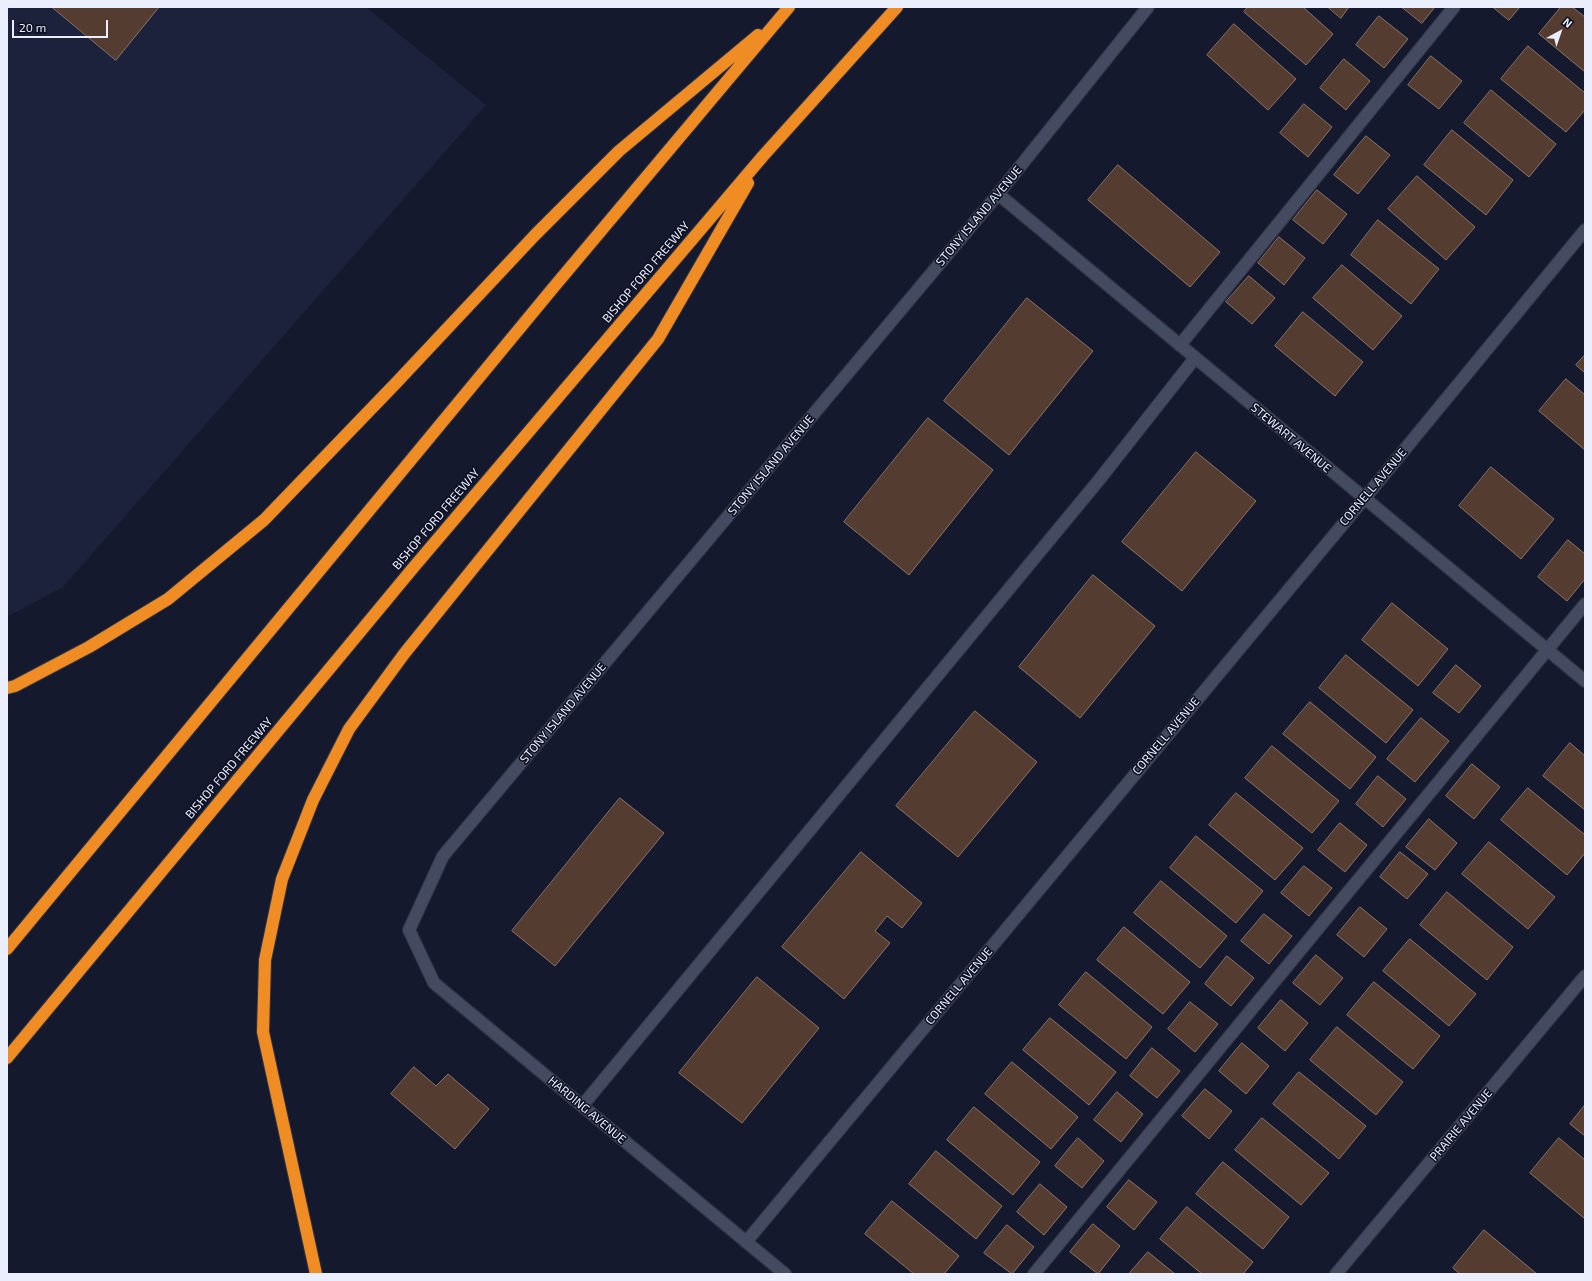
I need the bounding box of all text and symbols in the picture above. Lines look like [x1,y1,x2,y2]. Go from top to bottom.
scale bar [14,12,110,38]
north arrow [1540,12,1580,52]
text: N [1561,15,1575,30]
text: 20 m [19,20,46,34]
street label: STONY ISLAND AVENUE [933,163,1025,269]
street label: BISHOP FORD FREEWAY [599,218,693,326]
street label: STEWART AVENUE [1248,400,1334,476]
street label: STONY ISLAND AVENUE [725,412,817,518]
street label: CORNELL AVENUE [1336,445,1410,529]
street label: BISHOP FORD FREEWAY [389,465,483,573]
street label: STONY ISLAND AVENUE [517,660,609,766]
street label: CORNELL AVENUE [1129,694,1203,778]
street label: BISHOP FORD FREEWAY [182,714,276,822]
street label: CORNELL AVENUE [922,944,996,1028]
street label: HARDING AVENUE [545,1073,629,1147]
street label: PRAIRIE AVENUE [1427,1086,1495,1164]

